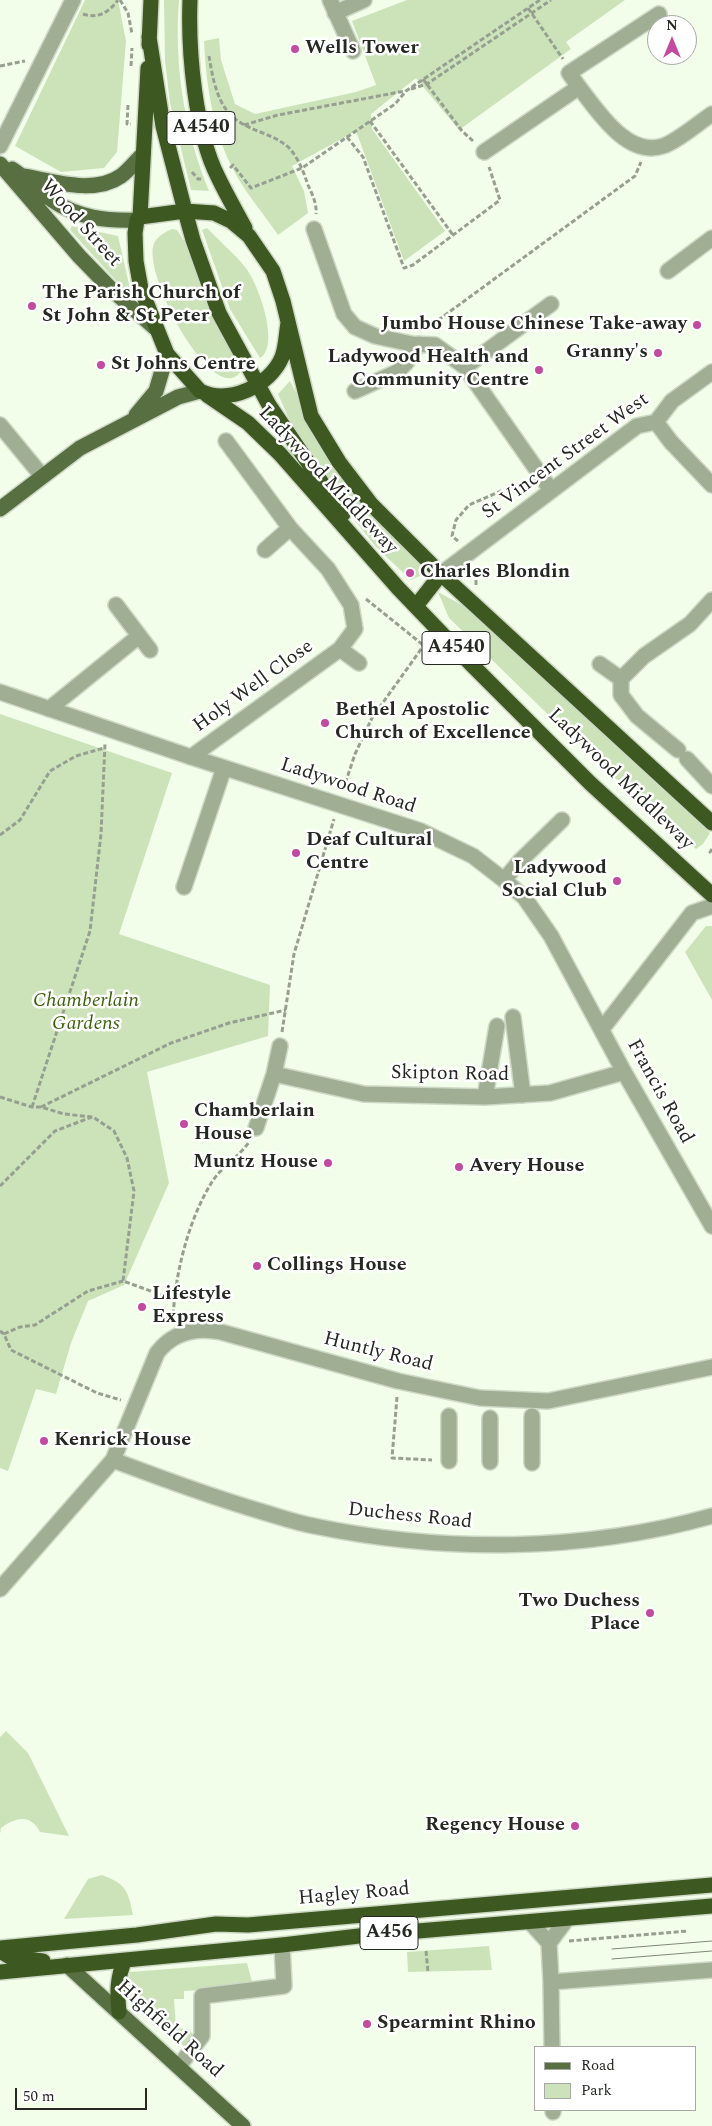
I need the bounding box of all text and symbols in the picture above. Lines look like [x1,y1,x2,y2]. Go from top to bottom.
north arrow [647,15,697,65]
text: N [666,15,678,36]
place label: Wells Tower [305,37,419,61]
marker: Wells Tower [289,43,301,55]
road number: A4540 [167,112,235,144]
street label: Wood Street [34,175,126,273]
place label: The Parish Church of St John & St Peter [42,282,240,329]
marker: The Parish Church of St John & St Peter [26,300,38,312]
place label: Jumbo House Chinese Take-away [381,313,687,337]
marker: Jumbo House Chinese Take-away [691,319,703,331]
place label: Granny's [566,341,648,365]
place label: Ladywood Health and Community Centre [328,346,529,393]
marker: Granny's [652,347,664,359]
place label: St Johns Centre [111,353,256,377]
marker: St Johns Centre [95,359,107,371]
marker: Ladywood Health and Community Centre [533,364,545,376]
street label: St Vincent Street West [478,388,654,526]
street label: Ladywood Middleway [252,402,402,560]
place label: Charles Blondin [420,561,570,585]
marker: Charles Blondin [404,567,416,579]
road number: A4540 [422,632,490,664]
street label: Holy Well Close [189,635,319,739]
place label: Bethel Apostolic Church of Excellence [335,699,531,746]
street label: Ladywood Middleway [542,704,698,856]
marker: Bethel Apostolic Church of Excellence [319,717,331,729]
street label: Ladywood Road [277,754,419,820]
place label: Deaf Cultural Centre [306,829,432,876]
marker: Deaf Cultural Centre [290,847,302,859]
place label: Ladywood Social Club [502,857,607,904]
marker: Ladywood Social Club [611,875,623,887]
park label: Chamberlain Gardens [33,990,139,1037]
street label: Francis Road [620,1036,698,1148]
street label: Skipton Road [391,1062,509,1088]
place label: Chamberlain House [194,1100,315,1147]
marker: Chamberlain House [178,1118,190,1130]
place label: Muntz House [193,1151,318,1175]
place label: Avery House [469,1155,584,1179]
marker: Muntz House [322,1157,334,1169]
marker: Avery House [453,1161,465,1173]
place label: Collings House [267,1254,407,1278]
marker: Collings House [251,1260,263,1272]
place label: Lifestyle Express [152,1283,231,1330]
marker: Lifestyle Express [136,1301,148,1313]
street label: Huntly Road [321,1328,435,1378]
place label: Kenrick House [54,1429,191,1453]
marker: Kenrick House [38,1435,50,1447]
street label: Duchess Road [347,1499,473,1535]
place label: Two Duchess Place [519,1590,640,1637]
marker: Two Duchess Place [644,1607,656,1619]
place label: Regency House [425,1814,565,1838]
marker: Regency House [569,1820,581,1832]
street label: Hagley Road [297,1878,411,1912]
road number: A456 [360,1916,418,1950]
street label: Highfield Road [111,1976,227,2084]
place label: Spearmint Rhino [377,2012,536,2036]
marker: Spearmint Rhino [361,2018,373,2030]
legend [534,2046,697,2111]
text: Road [581,2054,615,2077]
scale bar [18,2078,150,2110]
text: Park [581,2079,612,2102]
text: 50 m [23,2085,55,2108]

